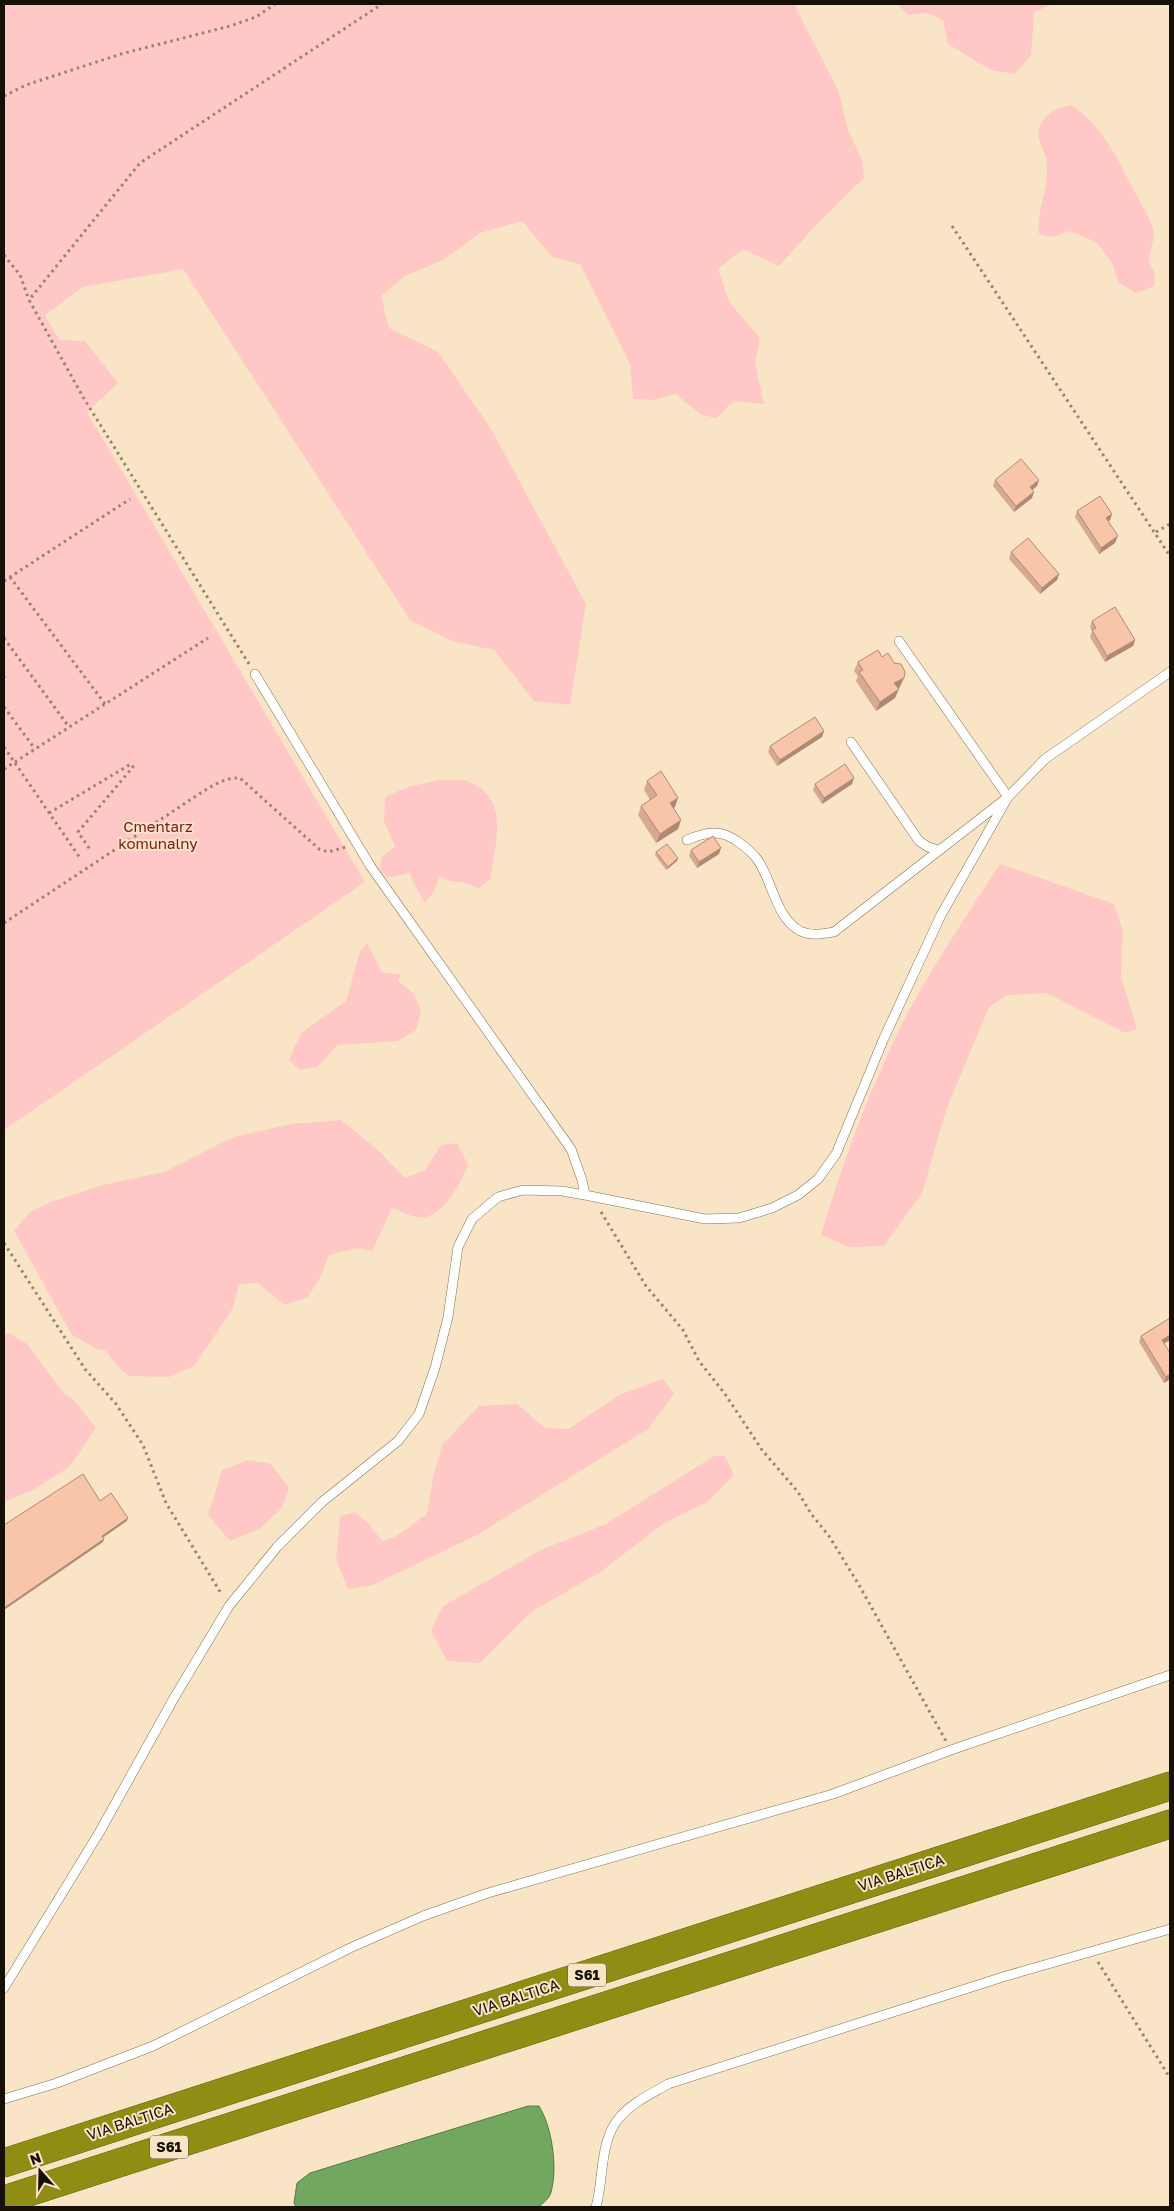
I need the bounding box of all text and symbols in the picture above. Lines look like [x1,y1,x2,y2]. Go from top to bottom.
park label: Cmentarz komunalny [118,817,198,852]
street label: VIA BALTICA [855,1850,946,1894]
road number: S61 [568,1964,606,1986]
street label: VIA BALTICA [470,1975,561,2019]
street label: VIA BALTICA [84,2099,175,2143]
road number: S61 [150,2136,188,2158]
north arrow [15,2146,65,2196]
text: N [27,2149,43,2168]

